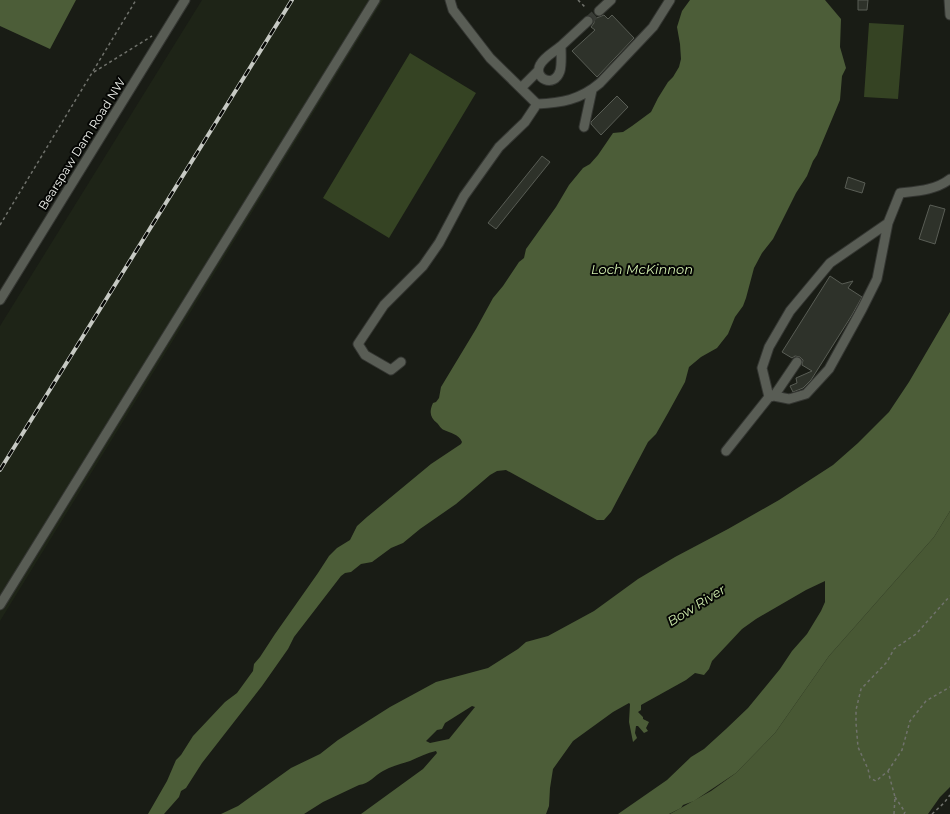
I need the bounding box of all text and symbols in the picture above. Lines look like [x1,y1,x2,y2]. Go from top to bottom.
street label: Bearspaw Dam Road NW [35,75,128,213]
water label: Loch McKinnon [591,261,693,277]
water label: Bow River [664,580,729,629]

